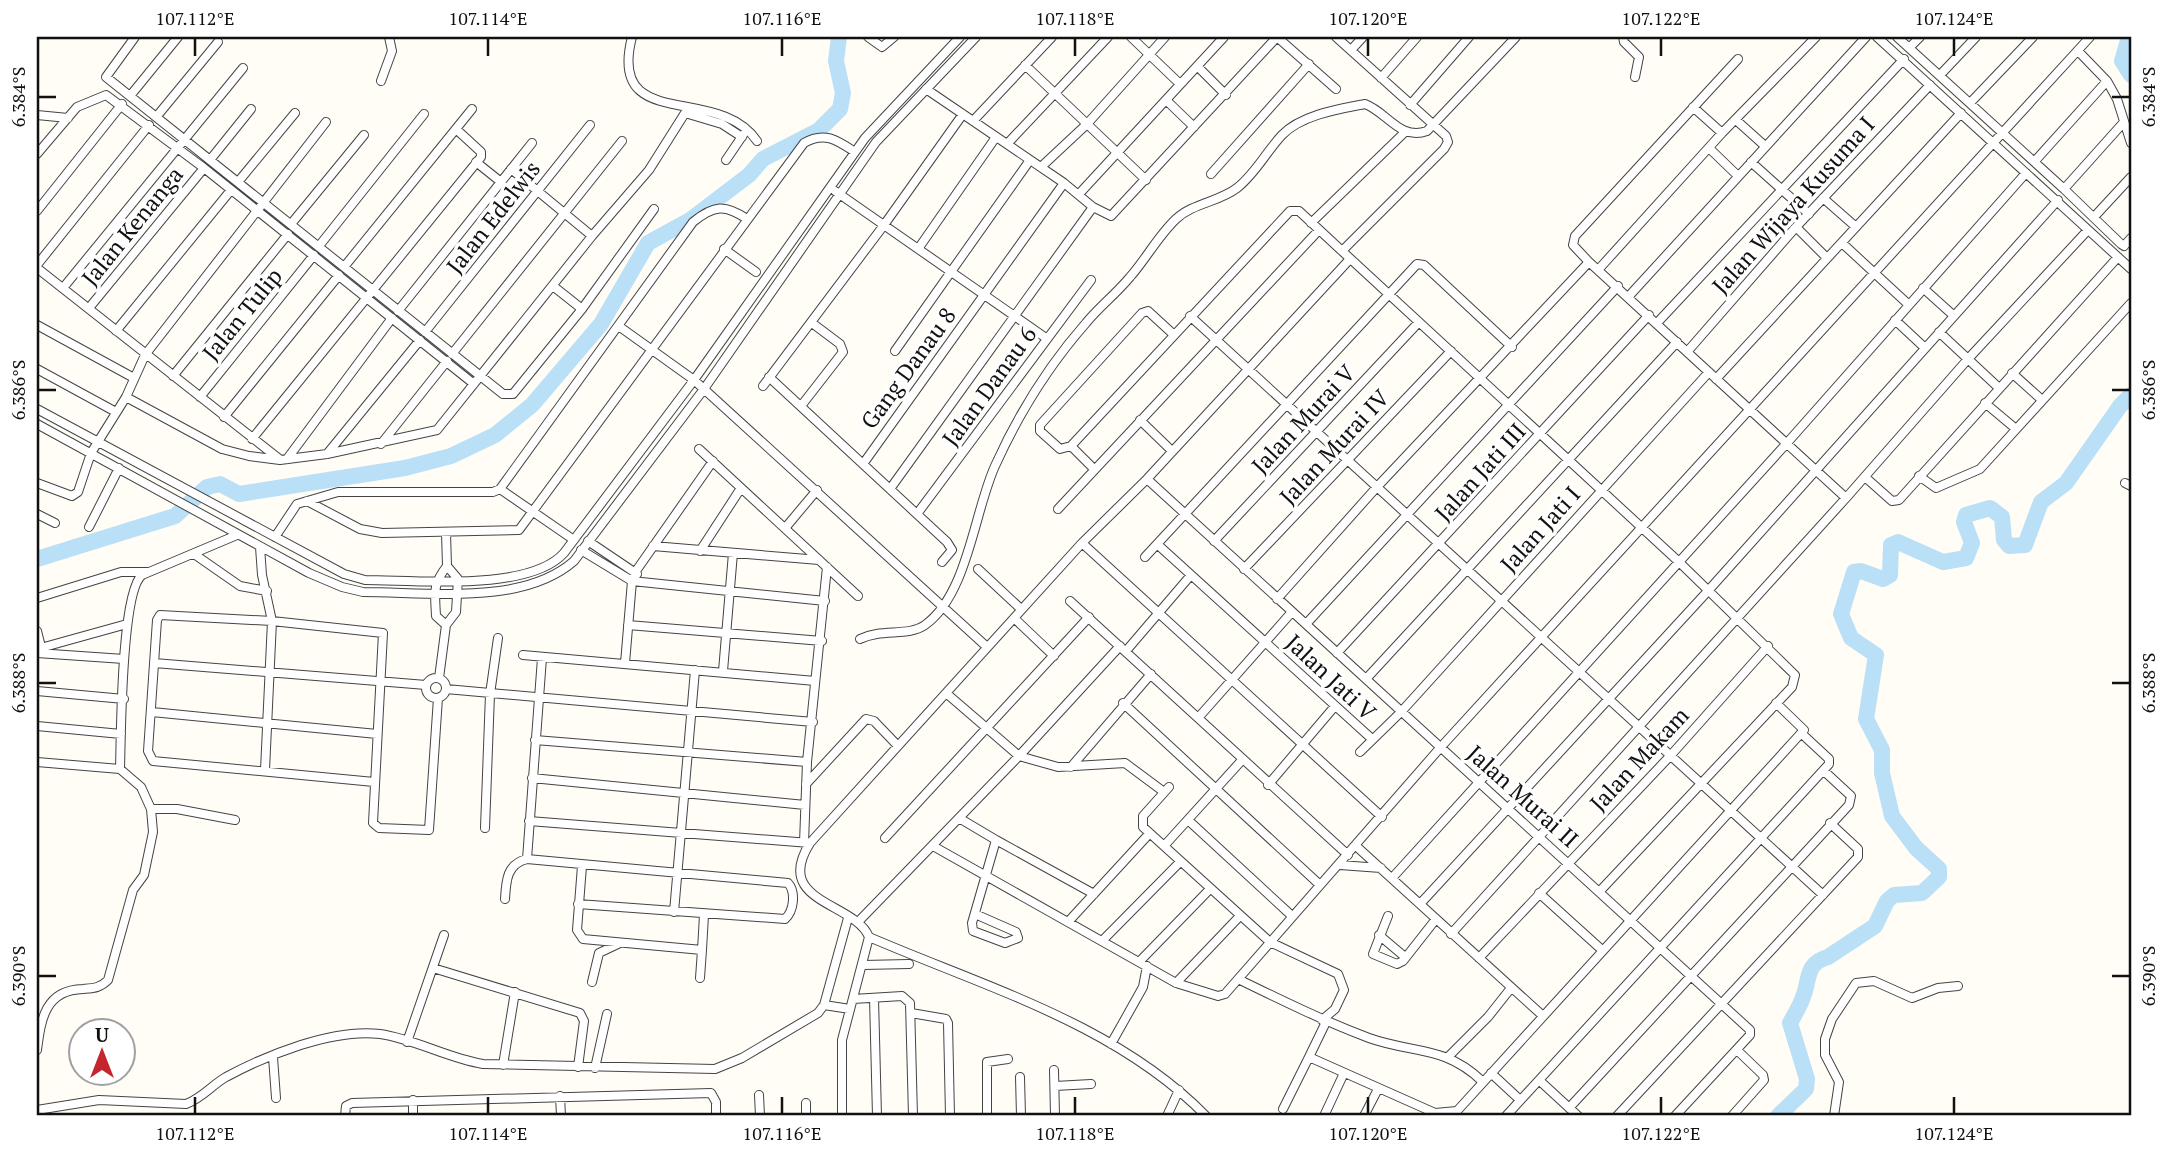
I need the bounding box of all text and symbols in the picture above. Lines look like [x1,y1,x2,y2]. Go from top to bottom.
text: 107.112°E [156,6,234,30]
text: 107.114°E [449,6,527,30]
text: 107.116°E [743,6,821,30]
text: 107.118°E [1036,6,1114,30]
text: 107.120°E [1329,6,1407,30]
text: 107.122°E [1622,6,1700,30]
text: 107.124°E [1915,6,1993,30]
text: 6.384°S [6,67,30,127]
text: 6.384°S [2136,67,2160,127]
street label: Jalan Wijaya Kusuma I [1705,110,1881,300]
street label: Jalan Edelwis [439,154,547,280]
street label: Jalan Kenanga [74,160,190,292]
street label: Jalan Tulip [195,261,289,367]
street label: Gang Danau 8 [853,301,963,435]
street label: Jalan Danau 6 [935,320,1043,452]
street label: Jalan Murai V [1244,358,1362,480]
text: 6.386°S [6,360,30,420]
text: 6.386°S [2136,360,2160,420]
street label: Jalan Murai IV [1272,382,1396,511]
street label: Jalan Jati III [1428,416,1532,528]
street label: Jalan Jati I [1493,479,1587,579]
street label: Jalan Jati V [1279,627,1383,727]
text: 6.388°S [6,653,30,713]
text: 6.388°S [2136,653,2160,713]
street label: Jalan Makam [1583,700,1695,818]
street label: Jalan Murai II [1461,738,1585,854]
text: 6.390°S [6,946,30,1006]
text: 6.390°S [2136,946,2160,1006]
north arrow [66,1016,136,1086]
text: U [95,1022,109,1047]
text: 107.112°E [156,1121,234,1145]
text: 107.114°E [449,1121,527,1145]
text: 107.116°E [743,1121,821,1145]
text: 107.118°E [1036,1121,1114,1145]
text: 107.120°E [1329,1121,1407,1145]
text: 107.122°E [1622,1121,1700,1145]
text: 107.124°E [1915,1121,1993,1145]

